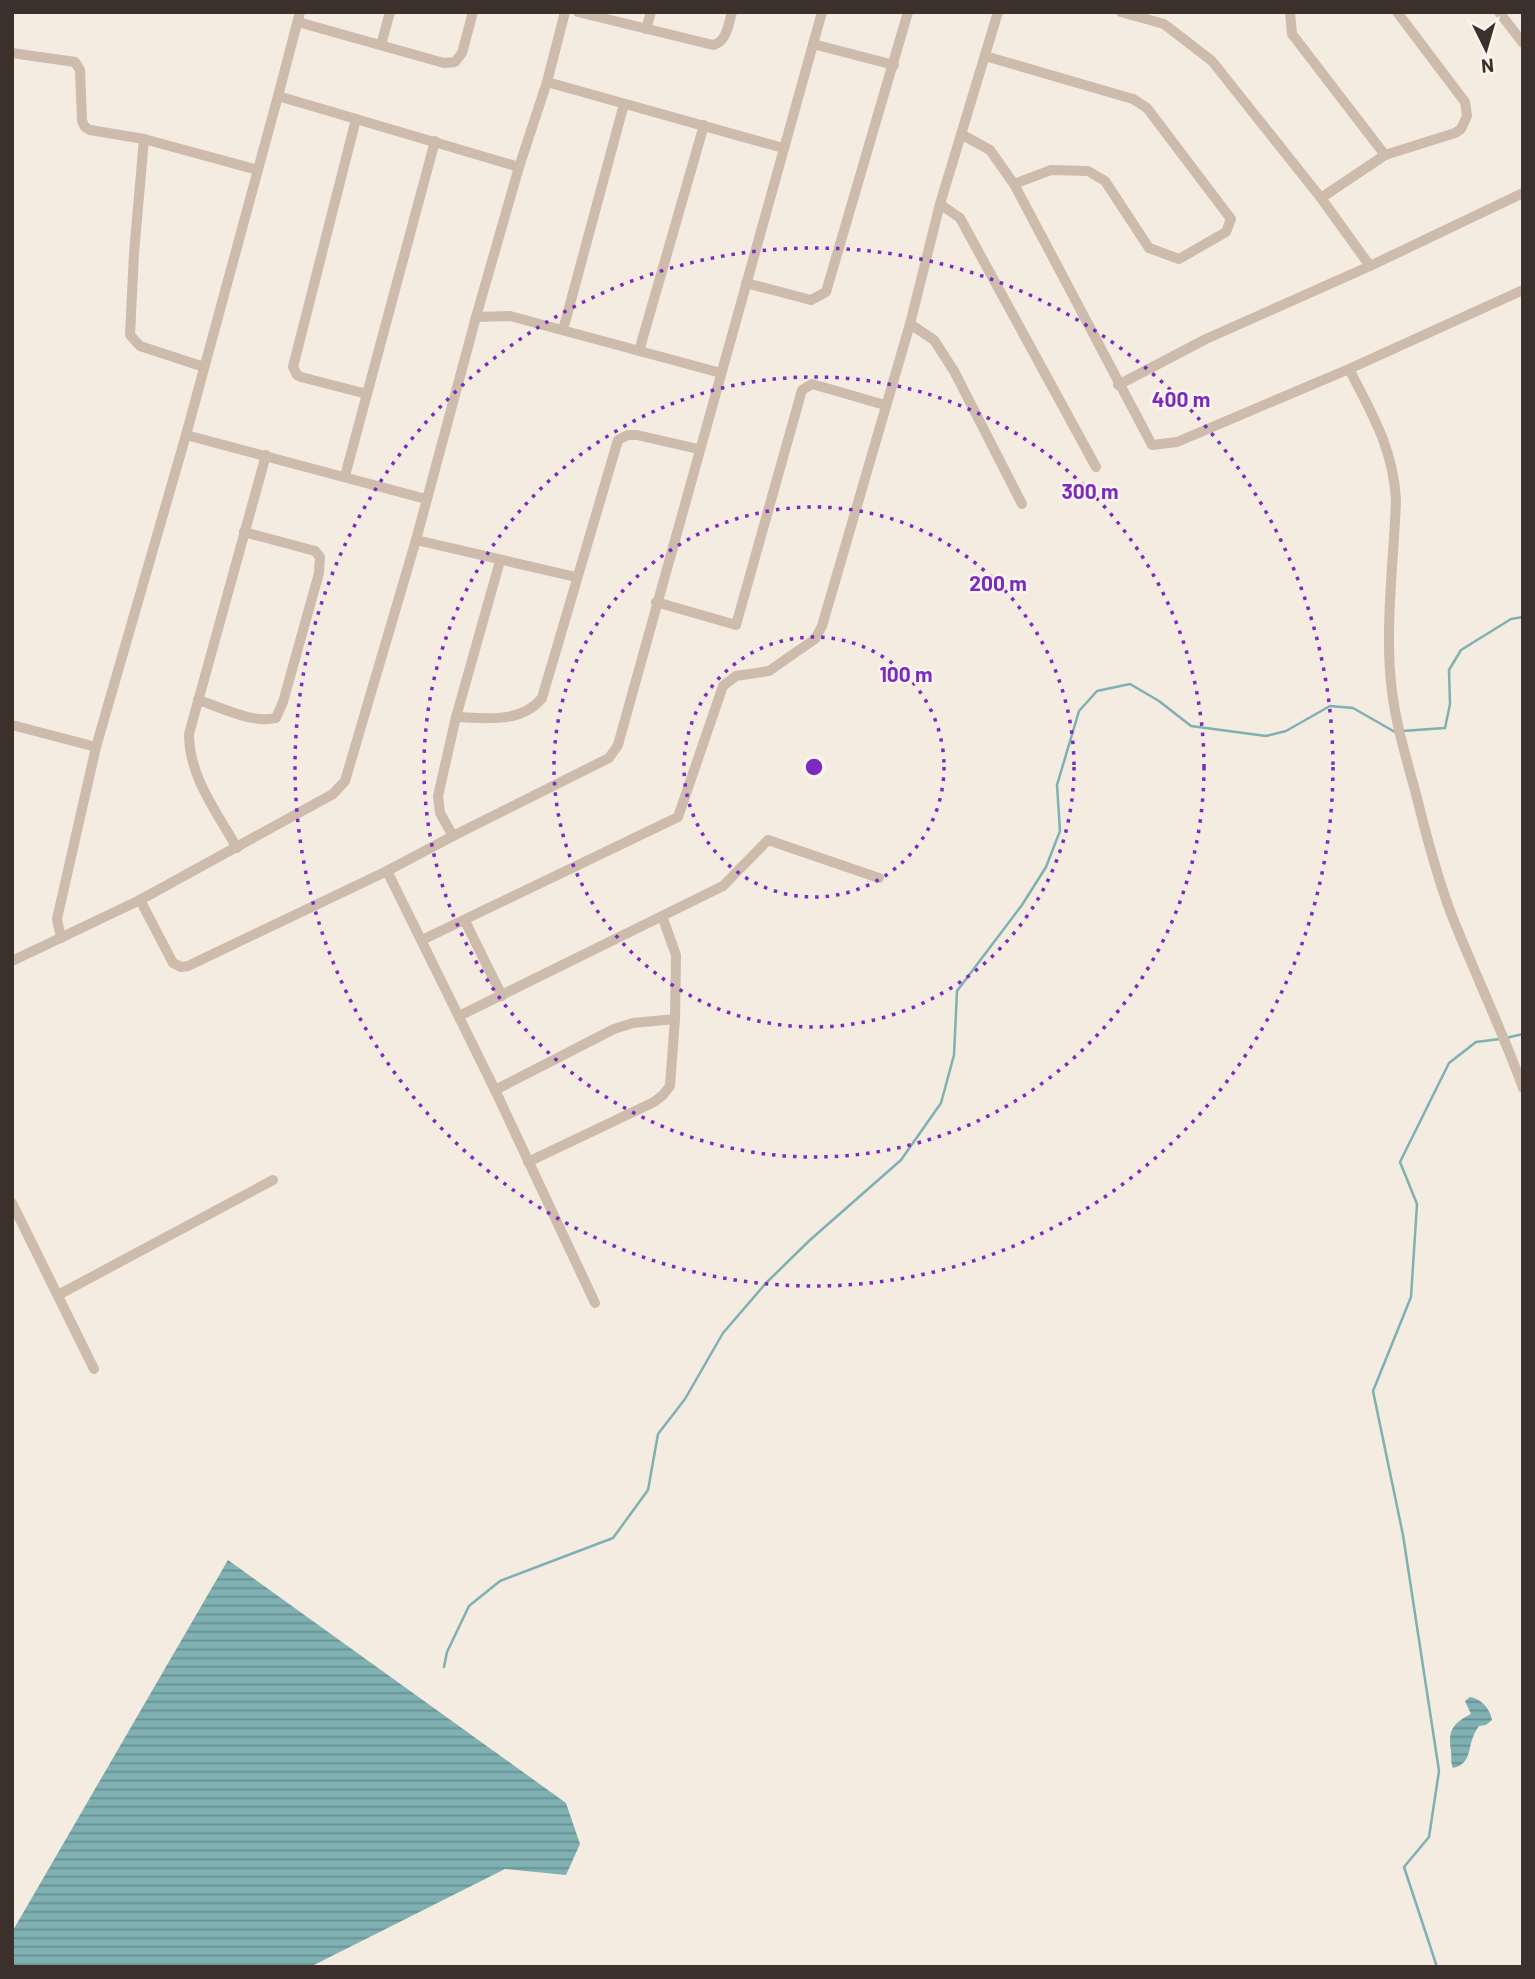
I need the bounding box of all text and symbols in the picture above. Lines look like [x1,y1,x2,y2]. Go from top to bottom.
north arrow [1451,14,1521,84]
text: N [1480,54,1495,78]
text: 400 m [1152,386,1210,411]
text: 300 m [1061,478,1119,503]
text: 200 m [969,570,1027,595]
text: 100 m [879,661,933,686]
centre of rings [802,755,826,779]

